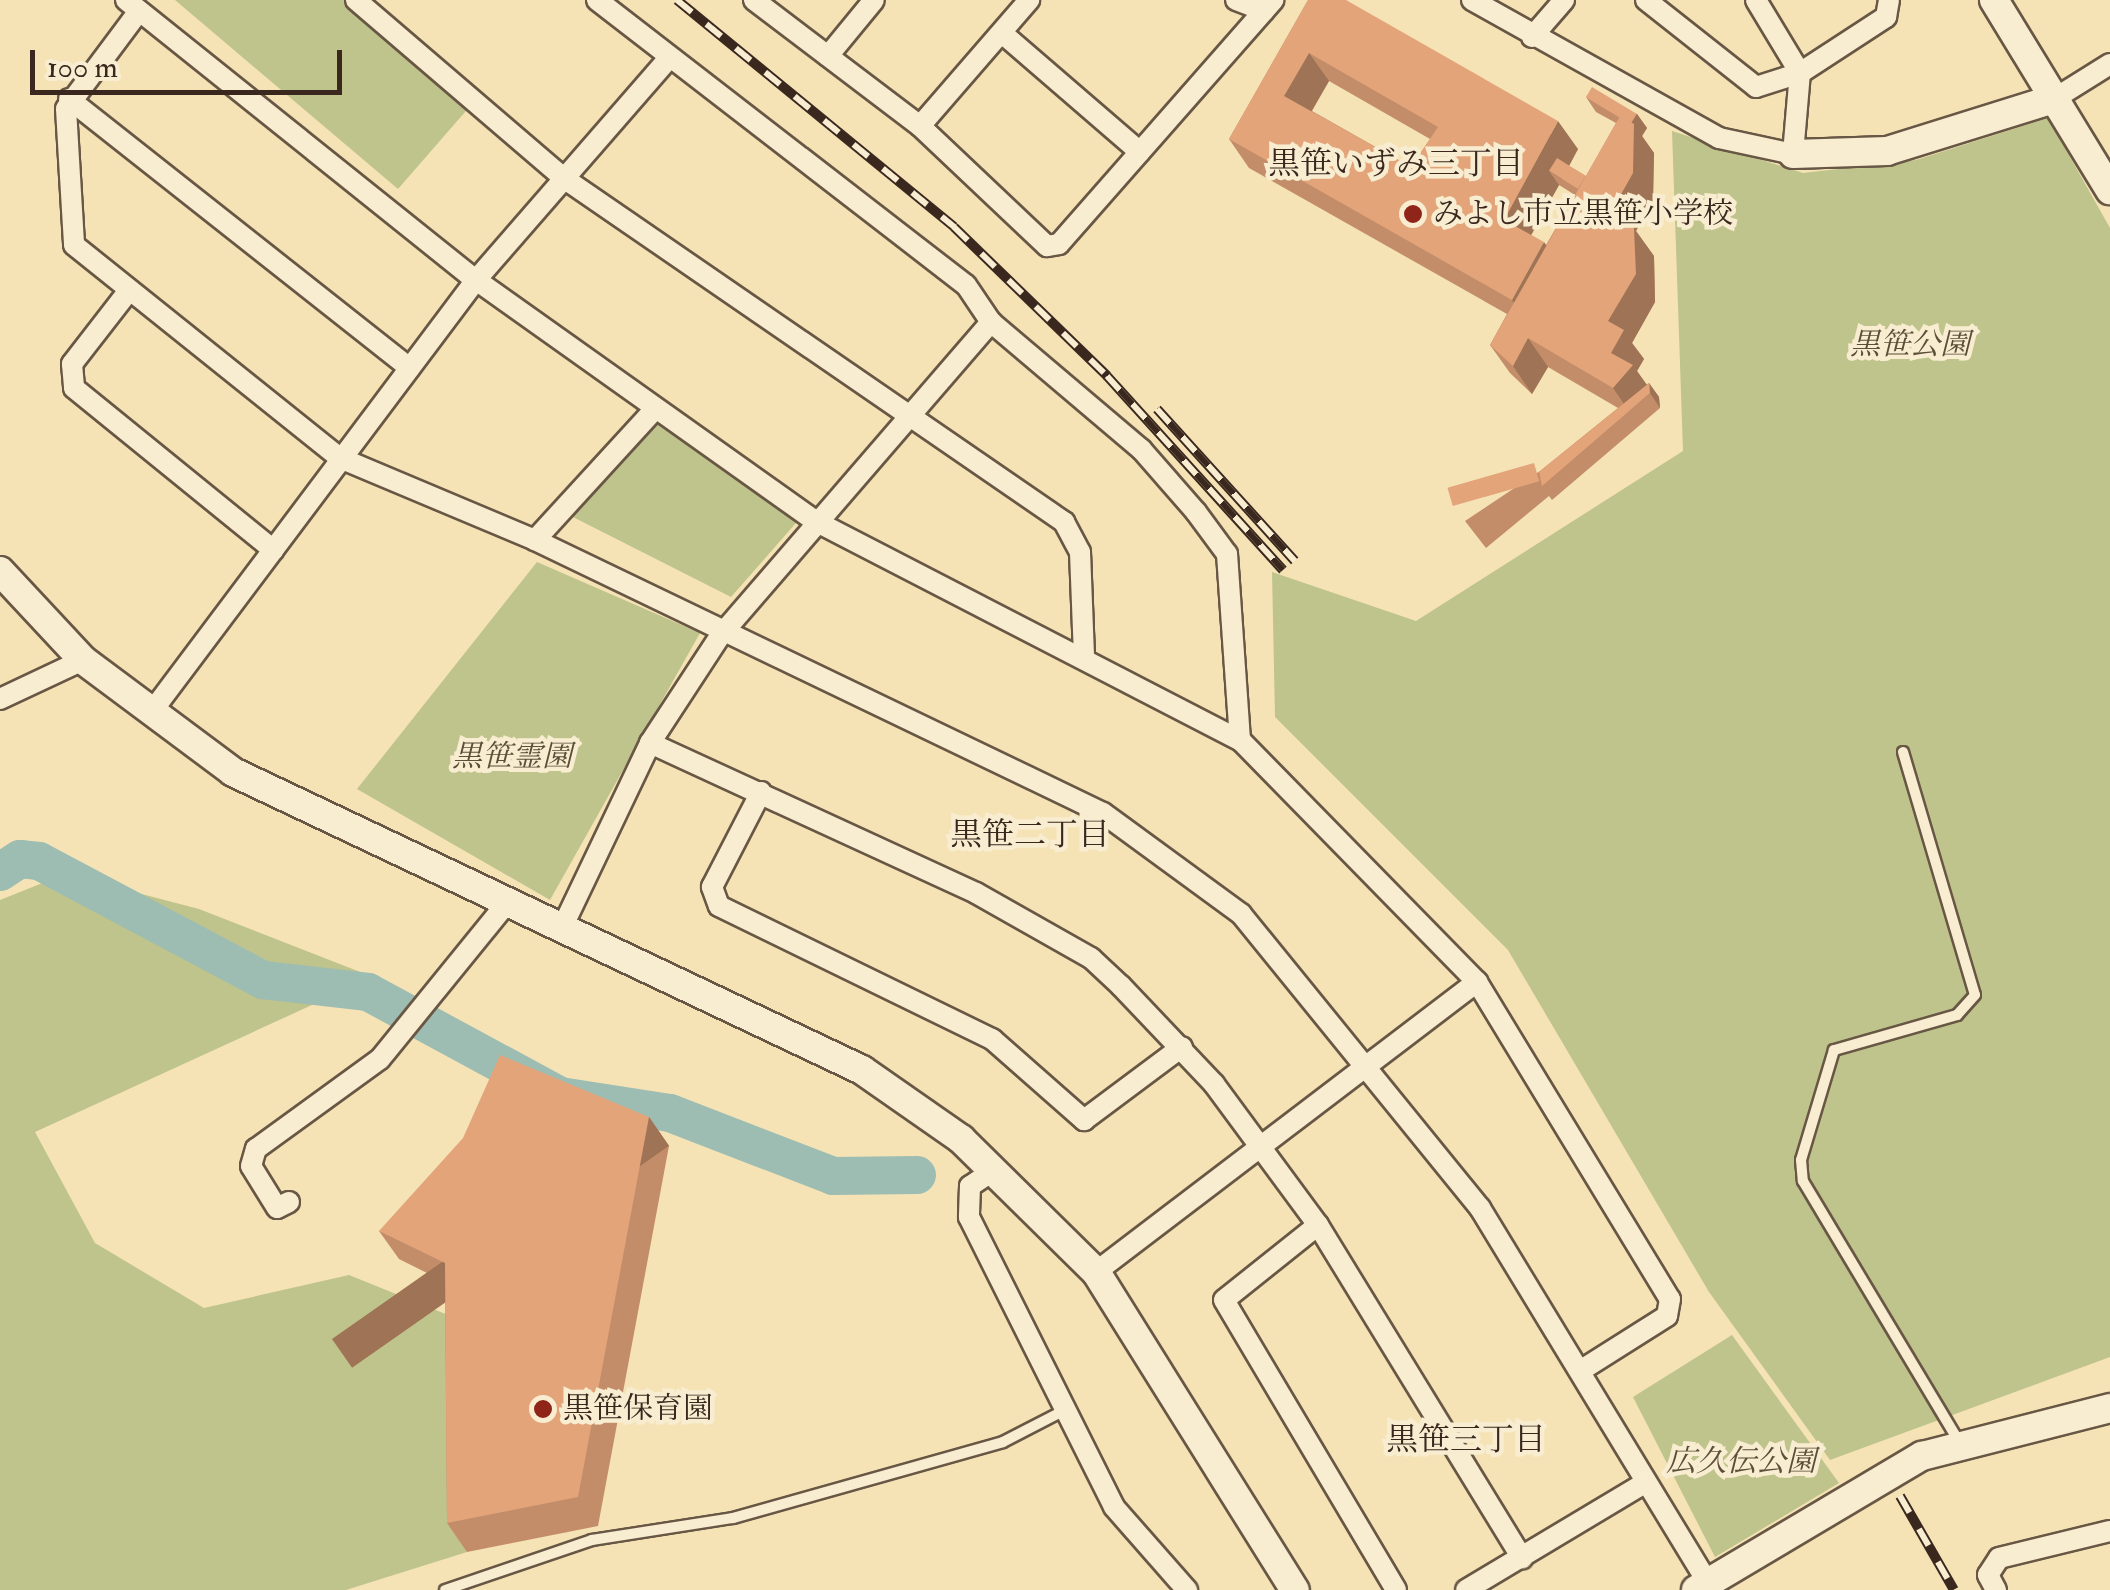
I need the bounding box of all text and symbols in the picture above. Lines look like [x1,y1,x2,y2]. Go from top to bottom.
scale bar [35,30,348,92]
text: 100 m [47,49,118,86]
district label: 黒笹いずみ三丁目 [1268,145,1524,183]
place label: みよし市立黒笹小学校 [1433,196,1733,232]
marker: みよし市立黒笹小学校 [1402,203,1424,225]
park label: 黒笹公園 [1850,327,1970,363]
park label: 黒笹霊園 [452,739,572,775]
district label: 黒笹二丁目 [950,816,1110,854]
place label: 黒笹保育園 [563,1391,713,1427]
marker: 黒笹保育園 [532,1398,554,1420]
district label: 黒笹三丁目 [1386,1421,1546,1459]
park label: 広久伝公園 [1666,1444,1816,1480]

